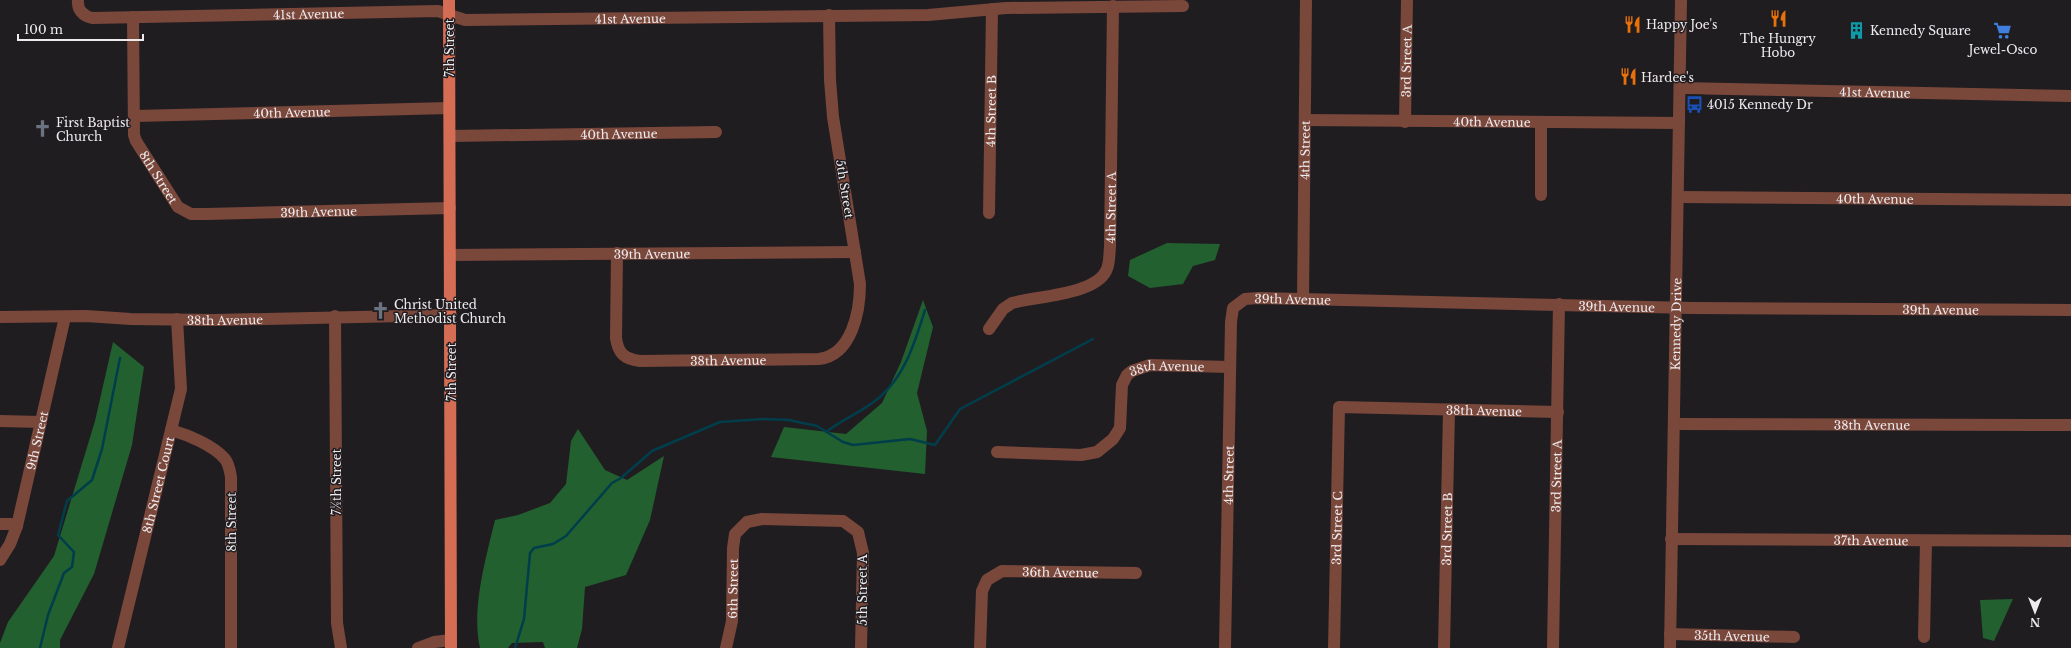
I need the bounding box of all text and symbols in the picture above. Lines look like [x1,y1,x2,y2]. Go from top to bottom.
street label: 41st Avenue [273,5,345,22]
restaurant icon: The Hungry Hobo [1768,9,1788,29]
street label: 41st Avenue [595,10,666,26]
restaurant icon: Happy Joe's [1623,14,1643,34]
scale bar [18,16,143,42]
place label: Happy Joe's [1646,17,1717,32]
street label: 7th Street [442,18,457,77]
building icon: Kennedy Square [1847,20,1867,40]
supermarket icon: Jewel-Osco [1993,20,2013,40]
text: 100 m [24,22,63,37]
place label: Kennedy Square [1870,23,1971,38]
street label: 3rd Street A [1398,24,1414,98]
place label: The Hungry Hobo [1740,31,1816,60]
place label: Jewel-Osco [1967,42,2037,57]
restaurant icon: Hardee's [1618,67,1638,87]
place label: Hardee's [1641,70,1694,85]
street label: 4th Street B [982,75,999,147]
street label: 41st Avenue [1839,84,1911,100]
bus stop icon: 4015 Kennedy Dr [1684,94,1704,114]
place label: 4015 Kennedy Dr [1707,97,1813,112]
street label: 40th Avenue [253,104,331,120]
street label: 40th Avenue [1453,114,1531,129]
place label: First Baptist Church [56,115,130,144]
church icon: First Baptist Church [33,119,53,139]
street label: 4th Street [1297,120,1312,180]
street label: 40th Avenue [580,125,658,142]
street label: 8th Street [137,148,182,207]
street label: 5th Street [833,159,857,220]
street label: 4th Street A [1103,171,1118,244]
street label: 40th Avenue [1836,191,1914,206]
street label: 39th Avenue [280,203,357,220]
street label: 39th Avenue [614,246,690,261]
street label: Kennedy Drive [1667,278,1684,370]
street label: 39th Avenue [1254,290,1331,307]
place label: Christ United Methodist Church [394,297,506,326]
street label: 39th Avenue [1578,298,1655,315]
church icon: Christ United Methodist Church [371,301,391,321]
street label: 39th Avenue [1902,302,1979,317]
street label: 38th Avenue [187,311,263,328]
street label: 7th Street [444,342,459,401]
street label: 38th Avenue [690,352,767,368]
street label: 38th Avenue [1127,357,1205,379]
street label: 38th Avenue [1446,402,1522,419]
street label: 9th Street [23,409,51,471]
street label: 38th Avenue [1834,417,1910,432]
street label: 8th Street Court [139,434,177,535]
street label: 3rd Street A [1548,439,1564,513]
street label: 4th Street [1220,445,1236,505]
street label: 7½th Street [329,448,344,515]
street label: 3rd Street C [1328,491,1345,565]
street label: 8th Street [224,492,239,552]
street label: 3rd Street B [1438,492,1455,566]
street label: 37th Avenue [1833,532,1909,548]
street label: 5th Street A [855,554,870,626]
street label: 6th Street [725,558,740,619]
street label: 36th Avenue [1022,564,1099,580]
north arrow [2015,592,2055,632]
text: N [2029,615,2040,629]
street label: 35th Avenue [1694,627,1770,644]

